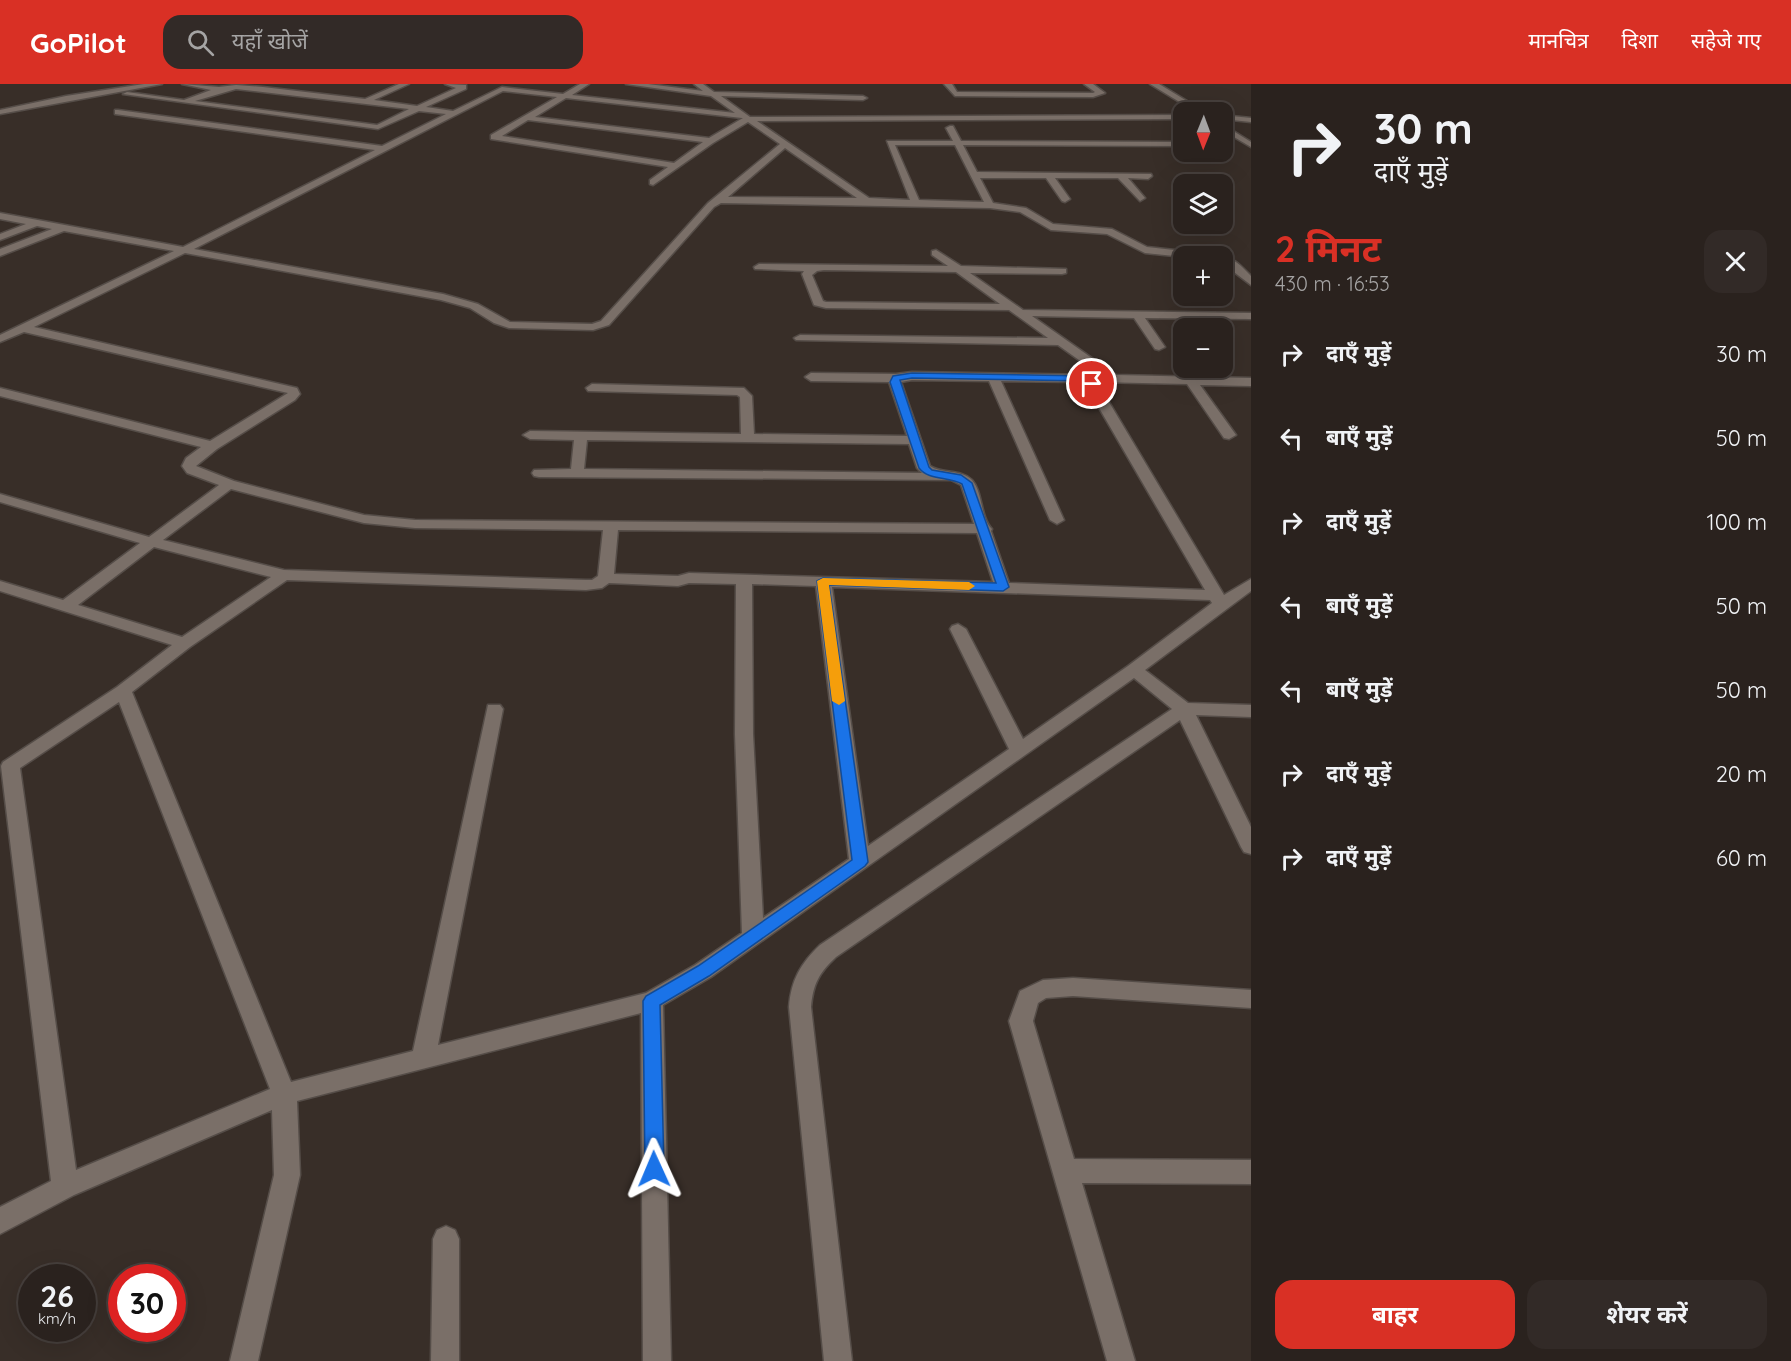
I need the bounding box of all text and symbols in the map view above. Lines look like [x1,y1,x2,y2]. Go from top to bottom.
search box [163,15,583,69]
text: GoPilot [30,25,127,60]
icon: search [184,26,217,59]
text: यहाँ खोजें [232,27,308,55]
text: मानचित्र [1529,27,1589,53]
text: दिशा [1622,27,1658,53]
text: सहेजे गए [1691,27,1761,53]
north arrow [1173,102,1233,162]
map controls [1173,102,1233,378]
text: 30 m [1374,102,1473,155]
icon: right [1275,108,1353,186]
text: दाएँ मुड़ें [1374,154,1448,188]
button: layers [1173,174,1233,234]
text: 2 मिनट [1275,226,1381,271]
button: close [1704,230,1767,293]
button: + [1173,246,1233,306]
text: 430 m · 16:53 [1275,271,1390,296]
button: − [1173,318,1233,378]
icon: right [1275,338,1308,371]
text: दाएँ मुड़ें [1326,339,1391,367]
text: 30 m [1716,340,1767,368]
pin [1066,358,1117,409]
icon: arrive [1075,367,1108,400]
icon: left [1275,422,1308,455]
text: बाएँ मुड़ें [1326,423,1392,451]
text: 50 m [1716,424,1767,452]
icon: right [1275,506,1308,539]
text: दाएँ मुड़ें [1326,507,1391,535]
text: 100 m [1707,508,1767,536]
icon: left [1275,590,1308,623]
text: बाएँ मुड़ें [1326,591,1392,619]
text: 50 m [1716,592,1767,620]
icon: left [1275,674,1308,707]
text: बाएँ मुड़ें [1326,675,1392,703]
text: 50 m [1716,676,1767,704]
icon: right [1275,758,1308,791]
text: दाएँ मुड़ें [1326,759,1391,787]
text: 20 m [1716,760,1767,788]
icon: right [1275,842,1308,875]
text: दाएँ मुड़ें [1326,843,1391,871]
text: 60 m [1716,844,1767,872]
position arrow [622,1137,686,1201]
speed limit sign: 30 [108,1264,186,1342]
text: 26 [40,1277,74,1315]
button: बाहर [1275,1280,1515,1349]
button: शेयर करें [1527,1280,1767,1349]
text: km/h [38,1309,76,1328]

